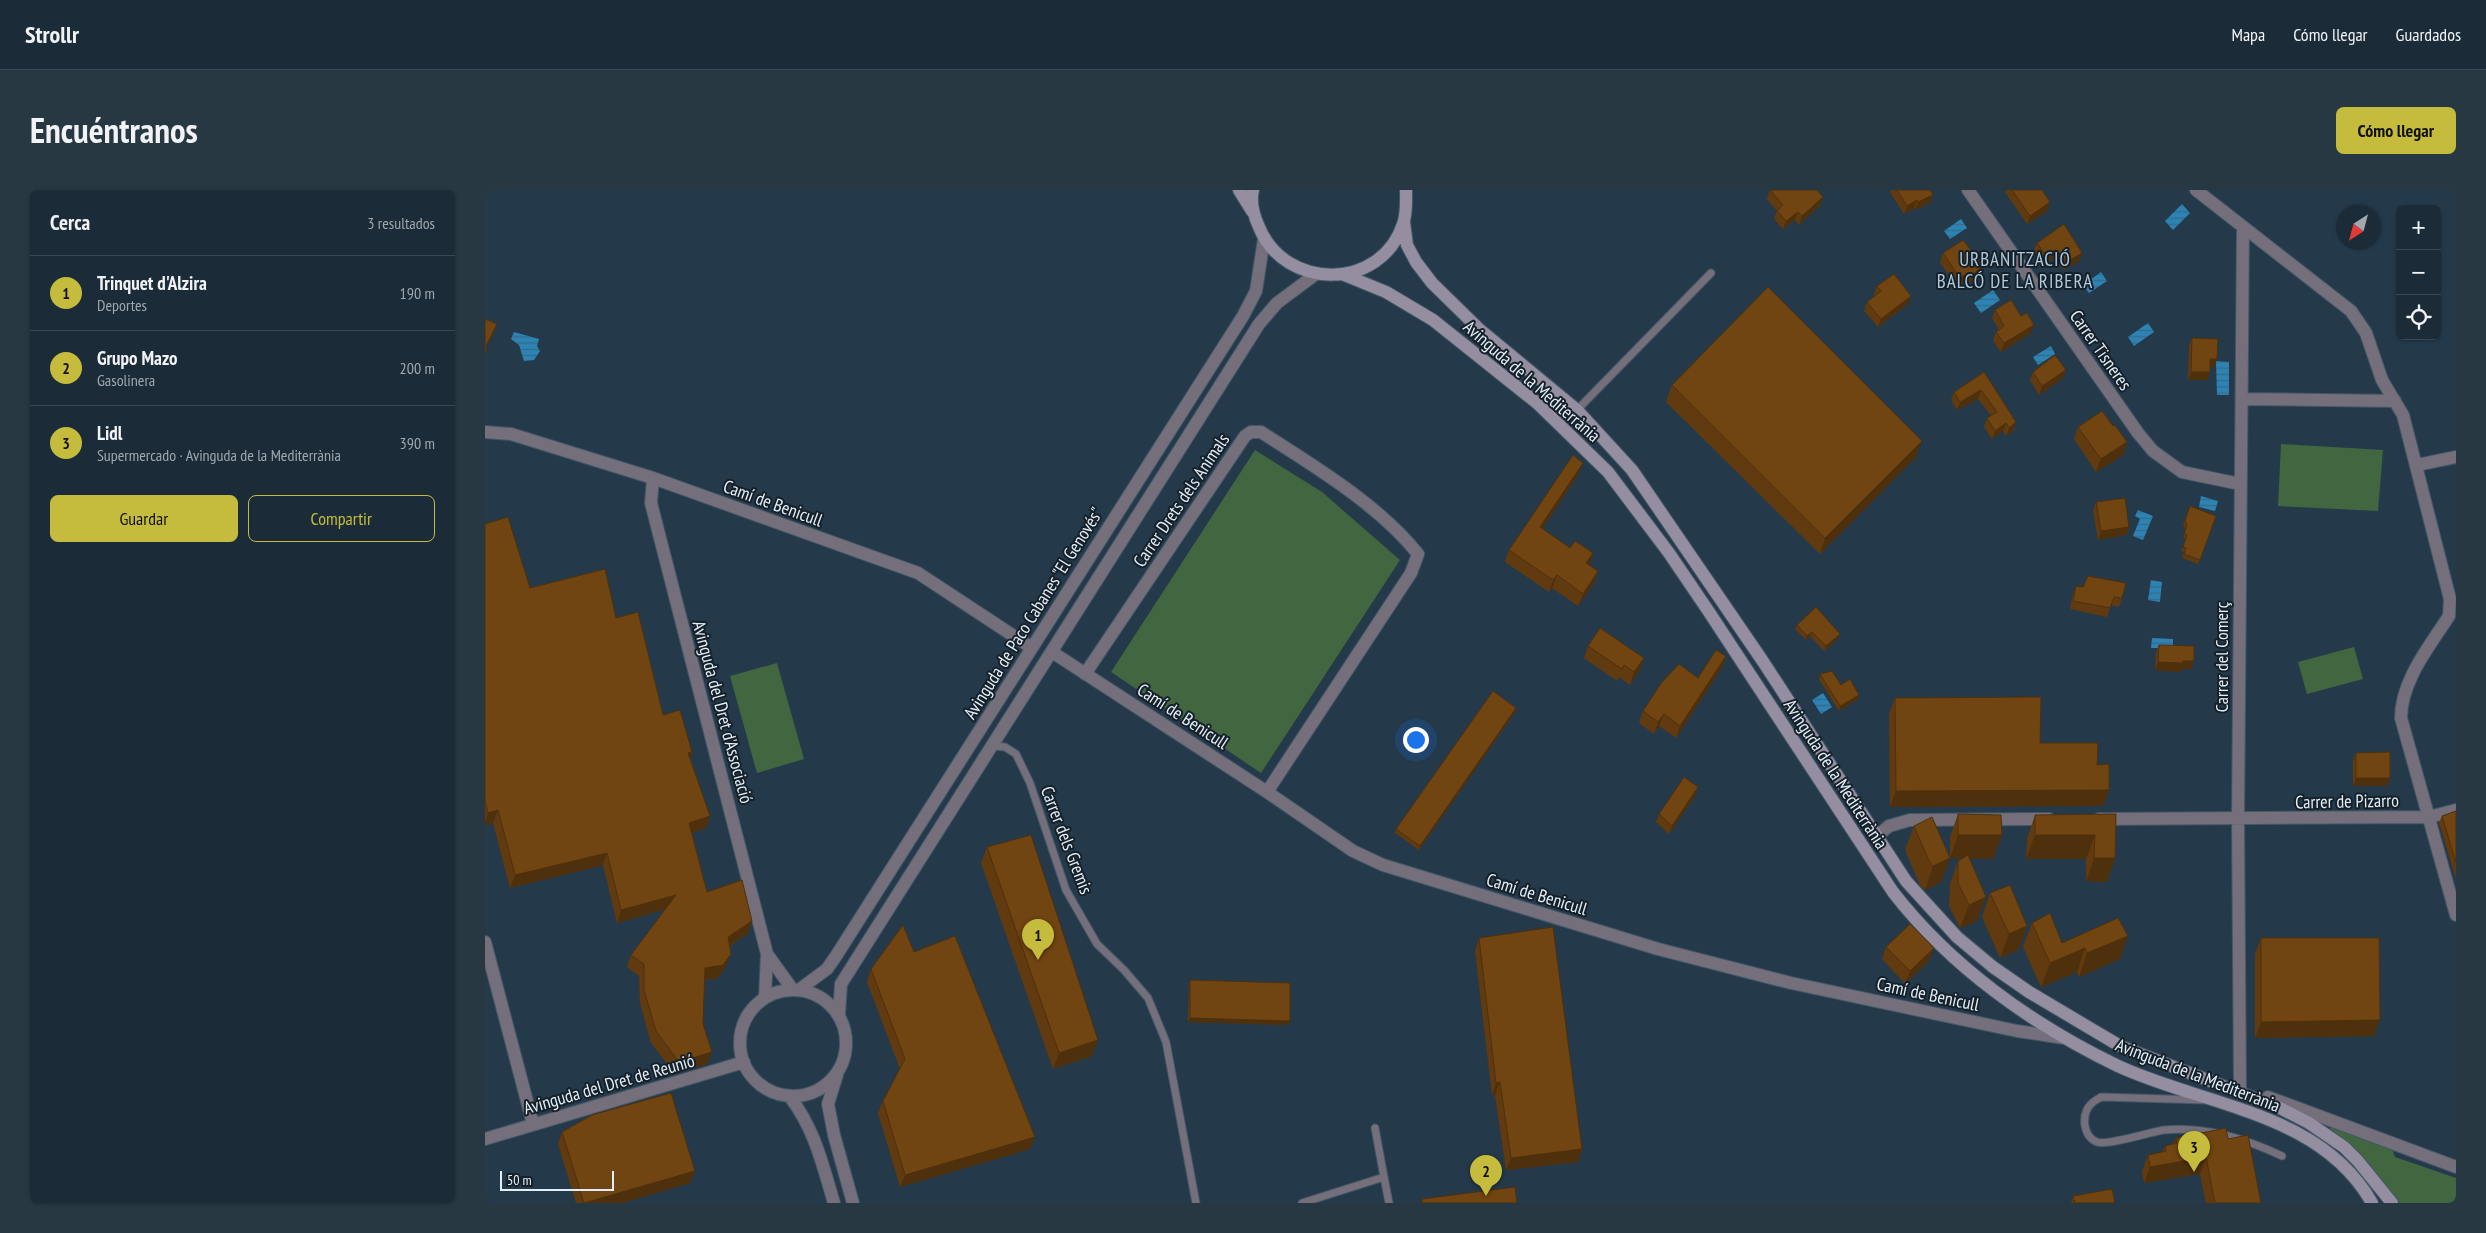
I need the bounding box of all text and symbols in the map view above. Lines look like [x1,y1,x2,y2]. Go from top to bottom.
text: Strollr [25,19,79,50]
text: Mapa [2231,23,2265,46]
text: Cómo llegar [2293,23,2368,46]
text: Guardados [2396,23,2461,46]
text: Encuéntranos [30,107,198,153]
button: Cómo llegar [2336,107,2456,154]
north arrow [2336,205,2381,250]
map controls [2396,205,2441,340]
button: + [2396,205,2441,250]
text: Cerca [50,209,90,236]
text: 3 resultados [367,213,435,233]
district label: URBANITZACIÓ BALCÓ DE LA RIBERA [1937,247,2093,293]
button: − [2396,250,2441,295]
text: Trinquet d'Alzira [97,271,207,295]
text: 1 [62,283,70,303]
text: 190 m [400,283,435,303]
text: Deportes [97,295,147,315]
button: locate [2396,295,2441,340]
street label: Carrer Tisneres [2065,305,2137,395]
street label: Avinguda de la Mediterrània [1459,315,1605,447]
text: Grupo Mazo [97,346,177,370]
text: 2 [62,358,70,378]
text: 200 m [400,358,435,378]
text: Gasolinera [97,370,155,390]
text: Lidl [97,421,122,445]
street label: Carrer Drets dels Animals [1128,429,1234,571]
text: 3 [62,433,70,453]
text: 390 m [400,433,435,453]
text: Supermercado · Avinguda de la Mediterrània [97,445,341,465]
street label: Camí de Benicull [720,474,827,532]
button: Guardar [50,495,238,542]
button: Compartir [248,495,435,542]
street label: Avinguda de Paco Cabanes "El Genovés" [958,503,1108,723]
street label: Carrer del Comerç [2210,601,2233,712]
street label: Avinguda del Dret d'Associació [688,618,759,806]
street label: Camí de Benicull [1133,678,1234,754]
street label: Avinguda de la Mediterrània [1779,695,1893,853]
your location [1403,727,1429,753]
street label: Carrer dels Gremis [1036,783,1098,897]
street label: Carrer de Pizarro [2295,789,2399,813]
street label: Camí de Benicull [1484,868,1591,920]
pin: 1 [1022,919,1054,960]
street label: Camí de Benicull [1875,972,1982,1016]
street label: Avinguda de la Mediterrània [2113,1033,2283,1117]
street label: Avinguda del Dret de Reunió [521,1049,697,1119]
pin: 3 [2178,1131,2210,1172]
pin: 2 [1470,1155,1502,1196]
scale bar [500,1168,614,1191]
text: 50 m [507,1171,532,1189]

